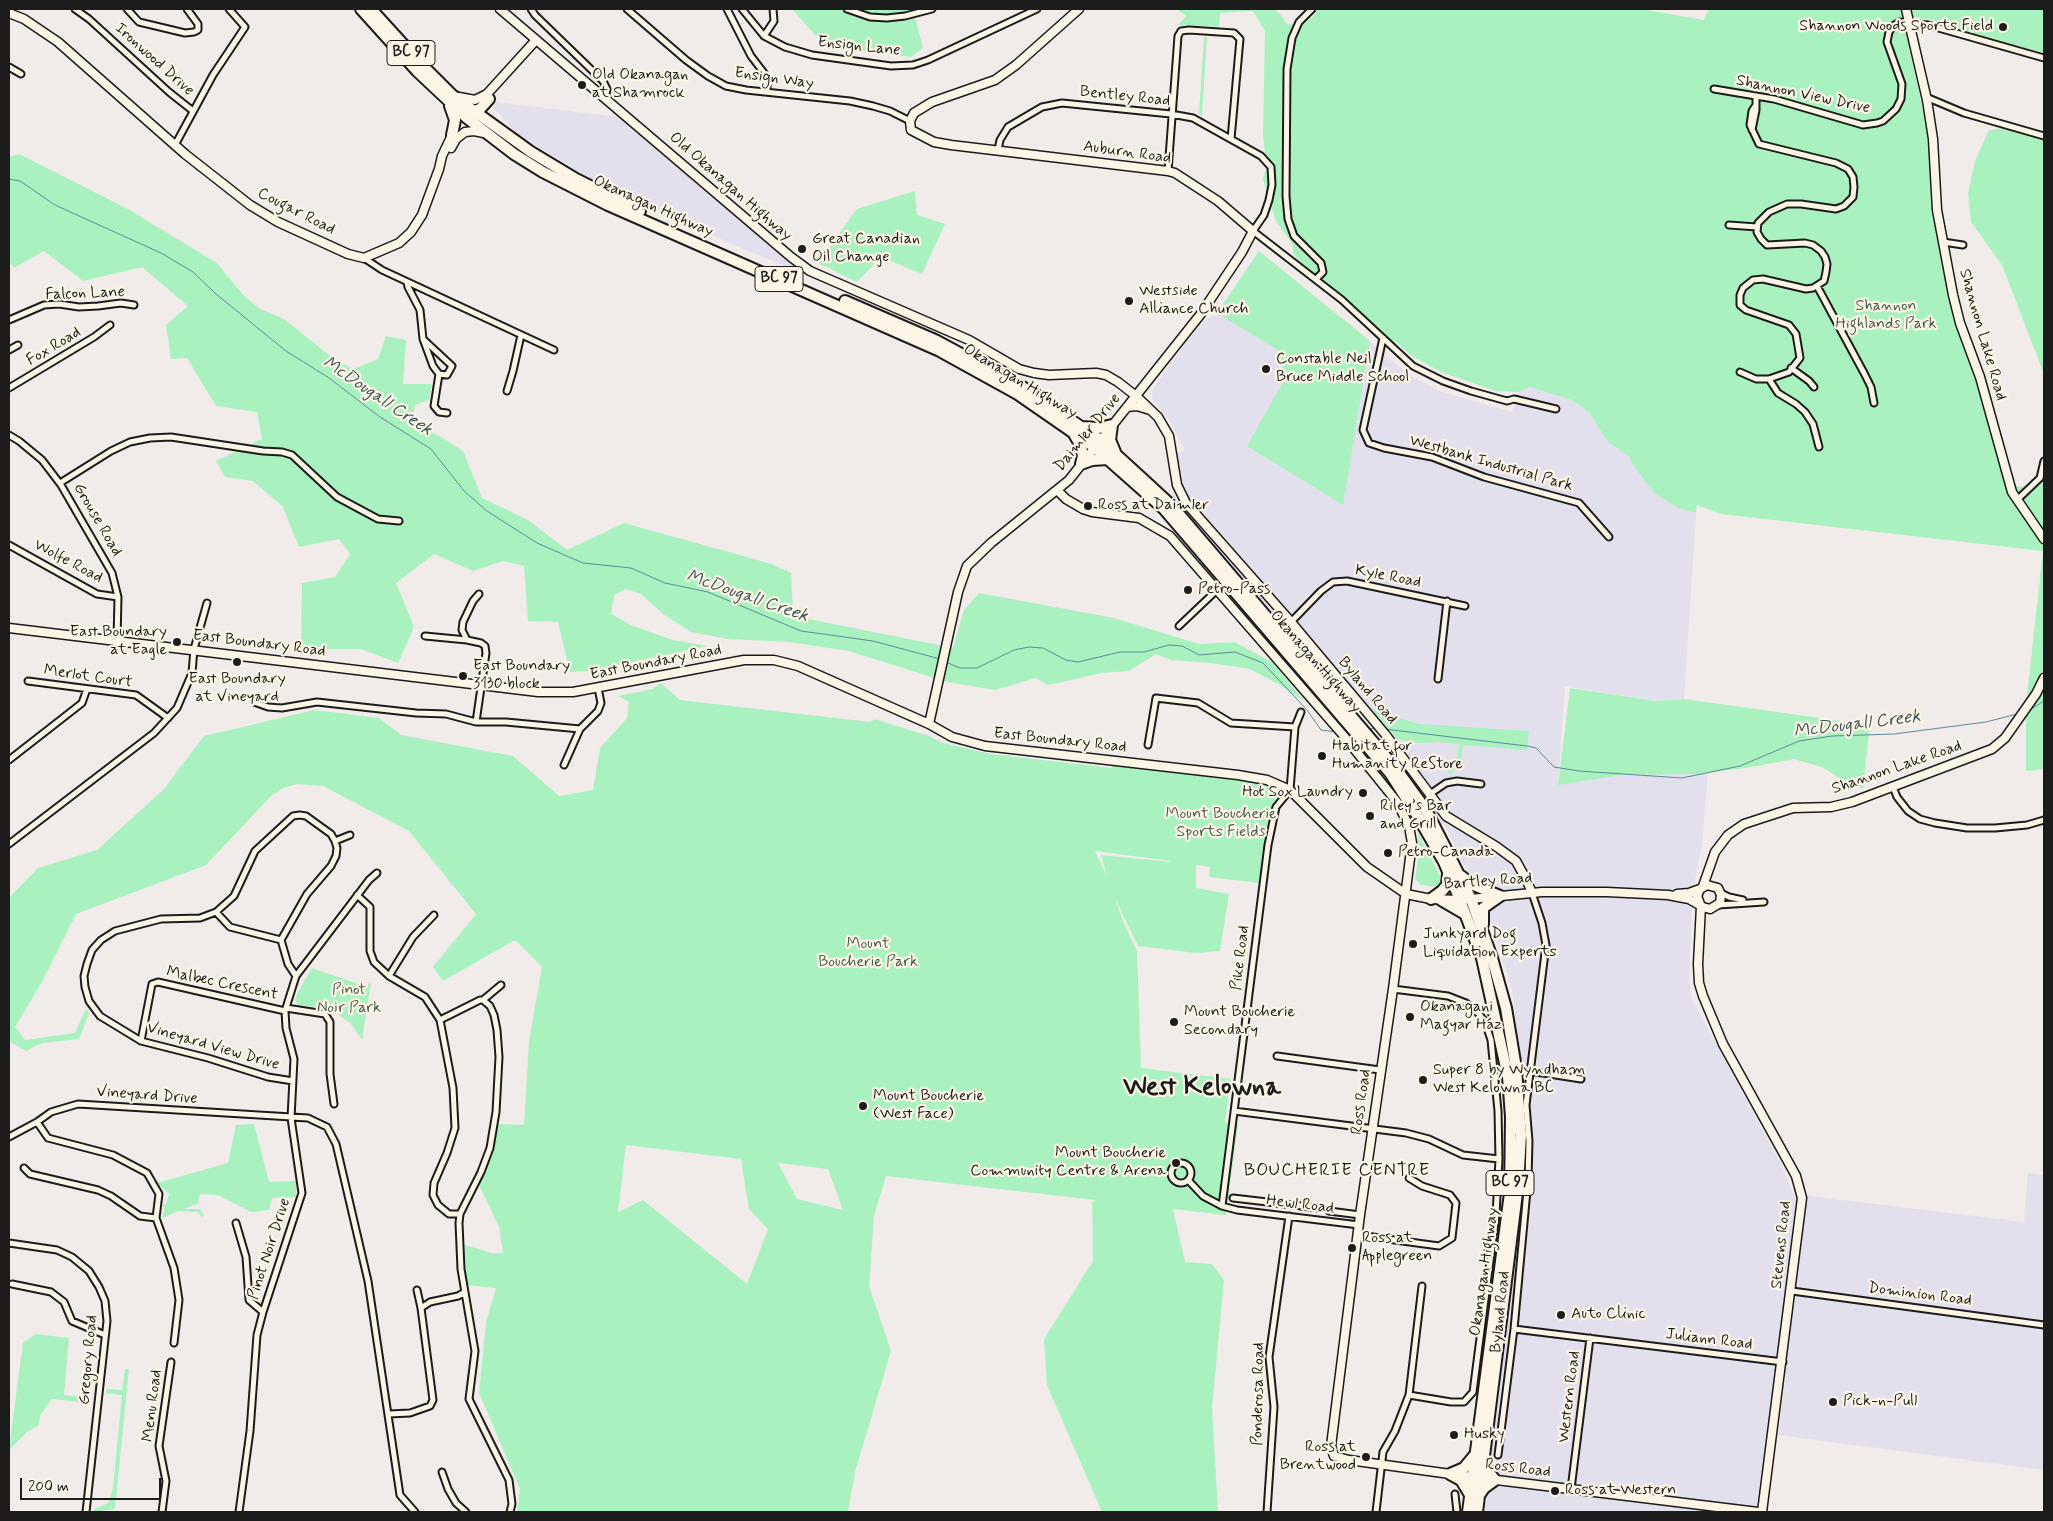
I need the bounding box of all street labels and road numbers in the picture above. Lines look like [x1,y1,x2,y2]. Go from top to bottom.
street label: Ironwood Drive [110,19,198,101]
street label: Ensign Lane [817,33,901,61]
road number: BC 97 [387,40,435,66]
street label: Ensign Way [733,64,815,94]
street label: Shannon View Drive [1734,71,1872,119]
street label: Bentley Road [1079,83,1171,111]
street label: Old Okanagan Highway [665,128,795,246]
street label: Auburn Road [1082,137,1172,169]
street label: Okanagan Highway [590,172,716,242]
street label: Cougar Road [254,184,338,240]
road number: BC 97 [755,266,803,292]
street label: Shannon Lake Road [1954,267,2010,403]
street label: Falcon Lane [45,283,125,305]
street label: Fox Road [23,323,85,371]
street label: Okanagan Highway [960,340,1080,424]
street label: Daimler Drive [1051,390,1125,476]
street label: Westbank Industrial Park [1407,431,1575,497]
street label: Grouse Road [68,480,126,560]
street label: Wolfe Road [30,536,106,588]
street label: Kyle Road [1353,561,1423,593]
street label: Okanagan Highway [1265,607,1365,717]
street label: East Boundary Road [192,626,326,662]
street label: East Boundary Road [589,641,723,685]
street label: Byland Road [1333,653,1401,729]
street label: Merlot Court [42,661,134,693]
street label: East Boundary Road [993,724,1127,758]
street label: Shannon Lake Road [1830,737,1964,799]
street label: Bartley Road [1443,869,1533,895]
street label: Pike Road [1227,924,1255,992]
street label: Malbec Crescent [164,963,280,1005]
street label: Vineyard View Drive [144,1019,282,1075]
street label: Ross Road [1348,1068,1376,1136]
street label: Vineyard Drive [96,1083,198,1109]
road number: BC 97 [1486,1170,1534,1196]
street label: Hewl Road [1265,1191,1335,1219]
street label: Pinot Noir Drive [245,1196,295,1302]
street label: Stevens Road [1768,1200,1796,1290]
street label: Okanagan Highway [1466,1207,1504,1337]
street label: Byland Road [1487,1270,1515,1354]
street label: Dominion Road [1867,1279,1973,1311]
street label: Gregory Road [76,1314,102,1406]
street label: Juliann Road [1664,1325,1754,1355]
street label: Ponderosa Road [1248,1342,1270,1446]
street label: Western Road [1555,1350,1585,1444]
street label: Menu Road [139,1369,167,1443]
street label: Ross Road [1484,1455,1552,1483]

